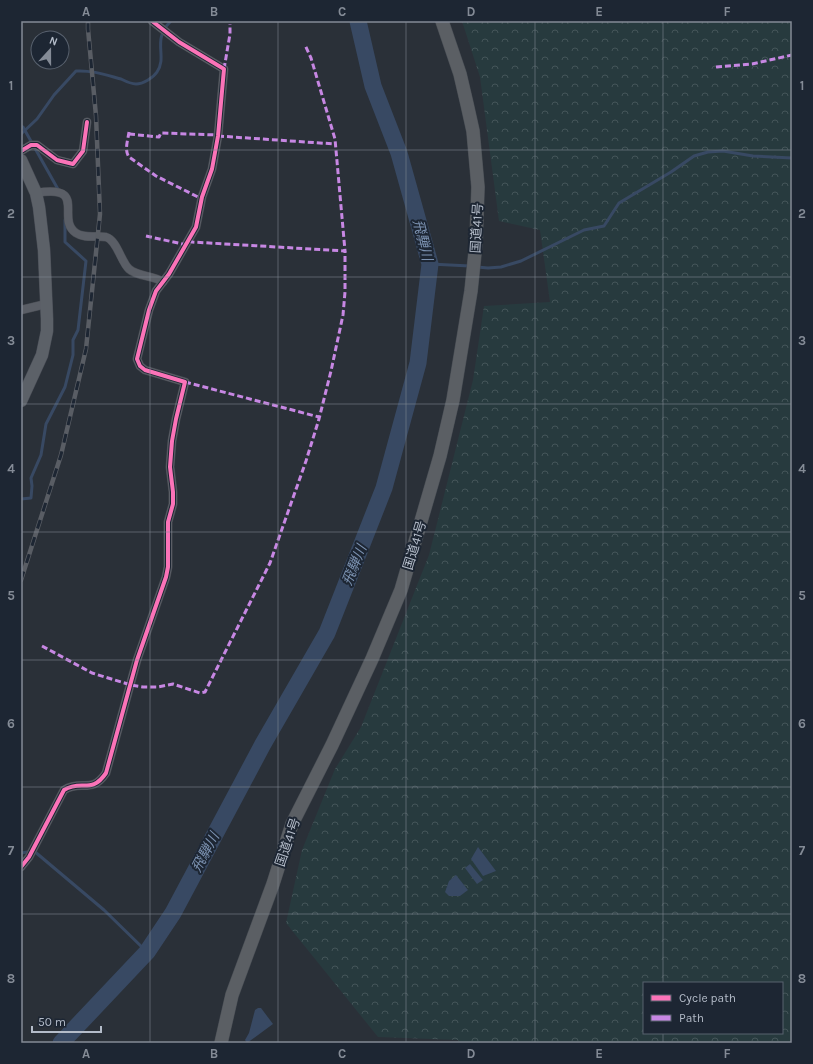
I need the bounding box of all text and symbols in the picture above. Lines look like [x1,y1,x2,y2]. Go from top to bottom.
text: A [82,4,90,19]
text: B [210,4,218,19]
text: C [338,4,346,19]
text: D [467,4,476,19]
text: E [595,4,603,19]
text: F [723,4,731,19]
north arrow [30,30,70,70]
text: N [47,34,59,49]
text: 1 [9,78,13,93]
text: 1 [800,78,804,93]
street label: 国道41号 [468,202,485,254]
text: 2 [7,206,15,221]
text: 2 [798,206,806,221]
water label: 飛騨川 [409,218,436,264]
text: 3 [7,333,15,348]
text: 3 [798,333,806,348]
text: 4 [7,461,15,476]
text: 4 [798,461,806,476]
street label: 国道41号 [400,519,429,572]
water label: 飛騨川 [339,541,371,588]
text: 5 [7,588,15,603]
text: 5 [798,588,806,603]
text: 6 [7,716,15,731]
text: 6 [798,716,806,731]
street label: 国道41号 [272,816,303,869]
water label: 飛騨川 [188,828,224,875]
text: 7 [8,843,15,858]
text: 7 [799,843,806,858]
text: 8 [7,971,15,986]
text: 8 [798,971,806,986]
legend [643,982,783,1034]
text: Cycle path [679,991,736,1005]
scale bar [32,1008,101,1034]
text: Path [679,1011,704,1025]
text: 50 m [38,1015,66,1029]
text: A [82,1046,90,1061]
text: B [210,1046,218,1061]
text: C [338,1046,346,1061]
text: D [467,1046,476,1061]
text: E [595,1046,603,1061]
text: F [723,1046,731,1061]

